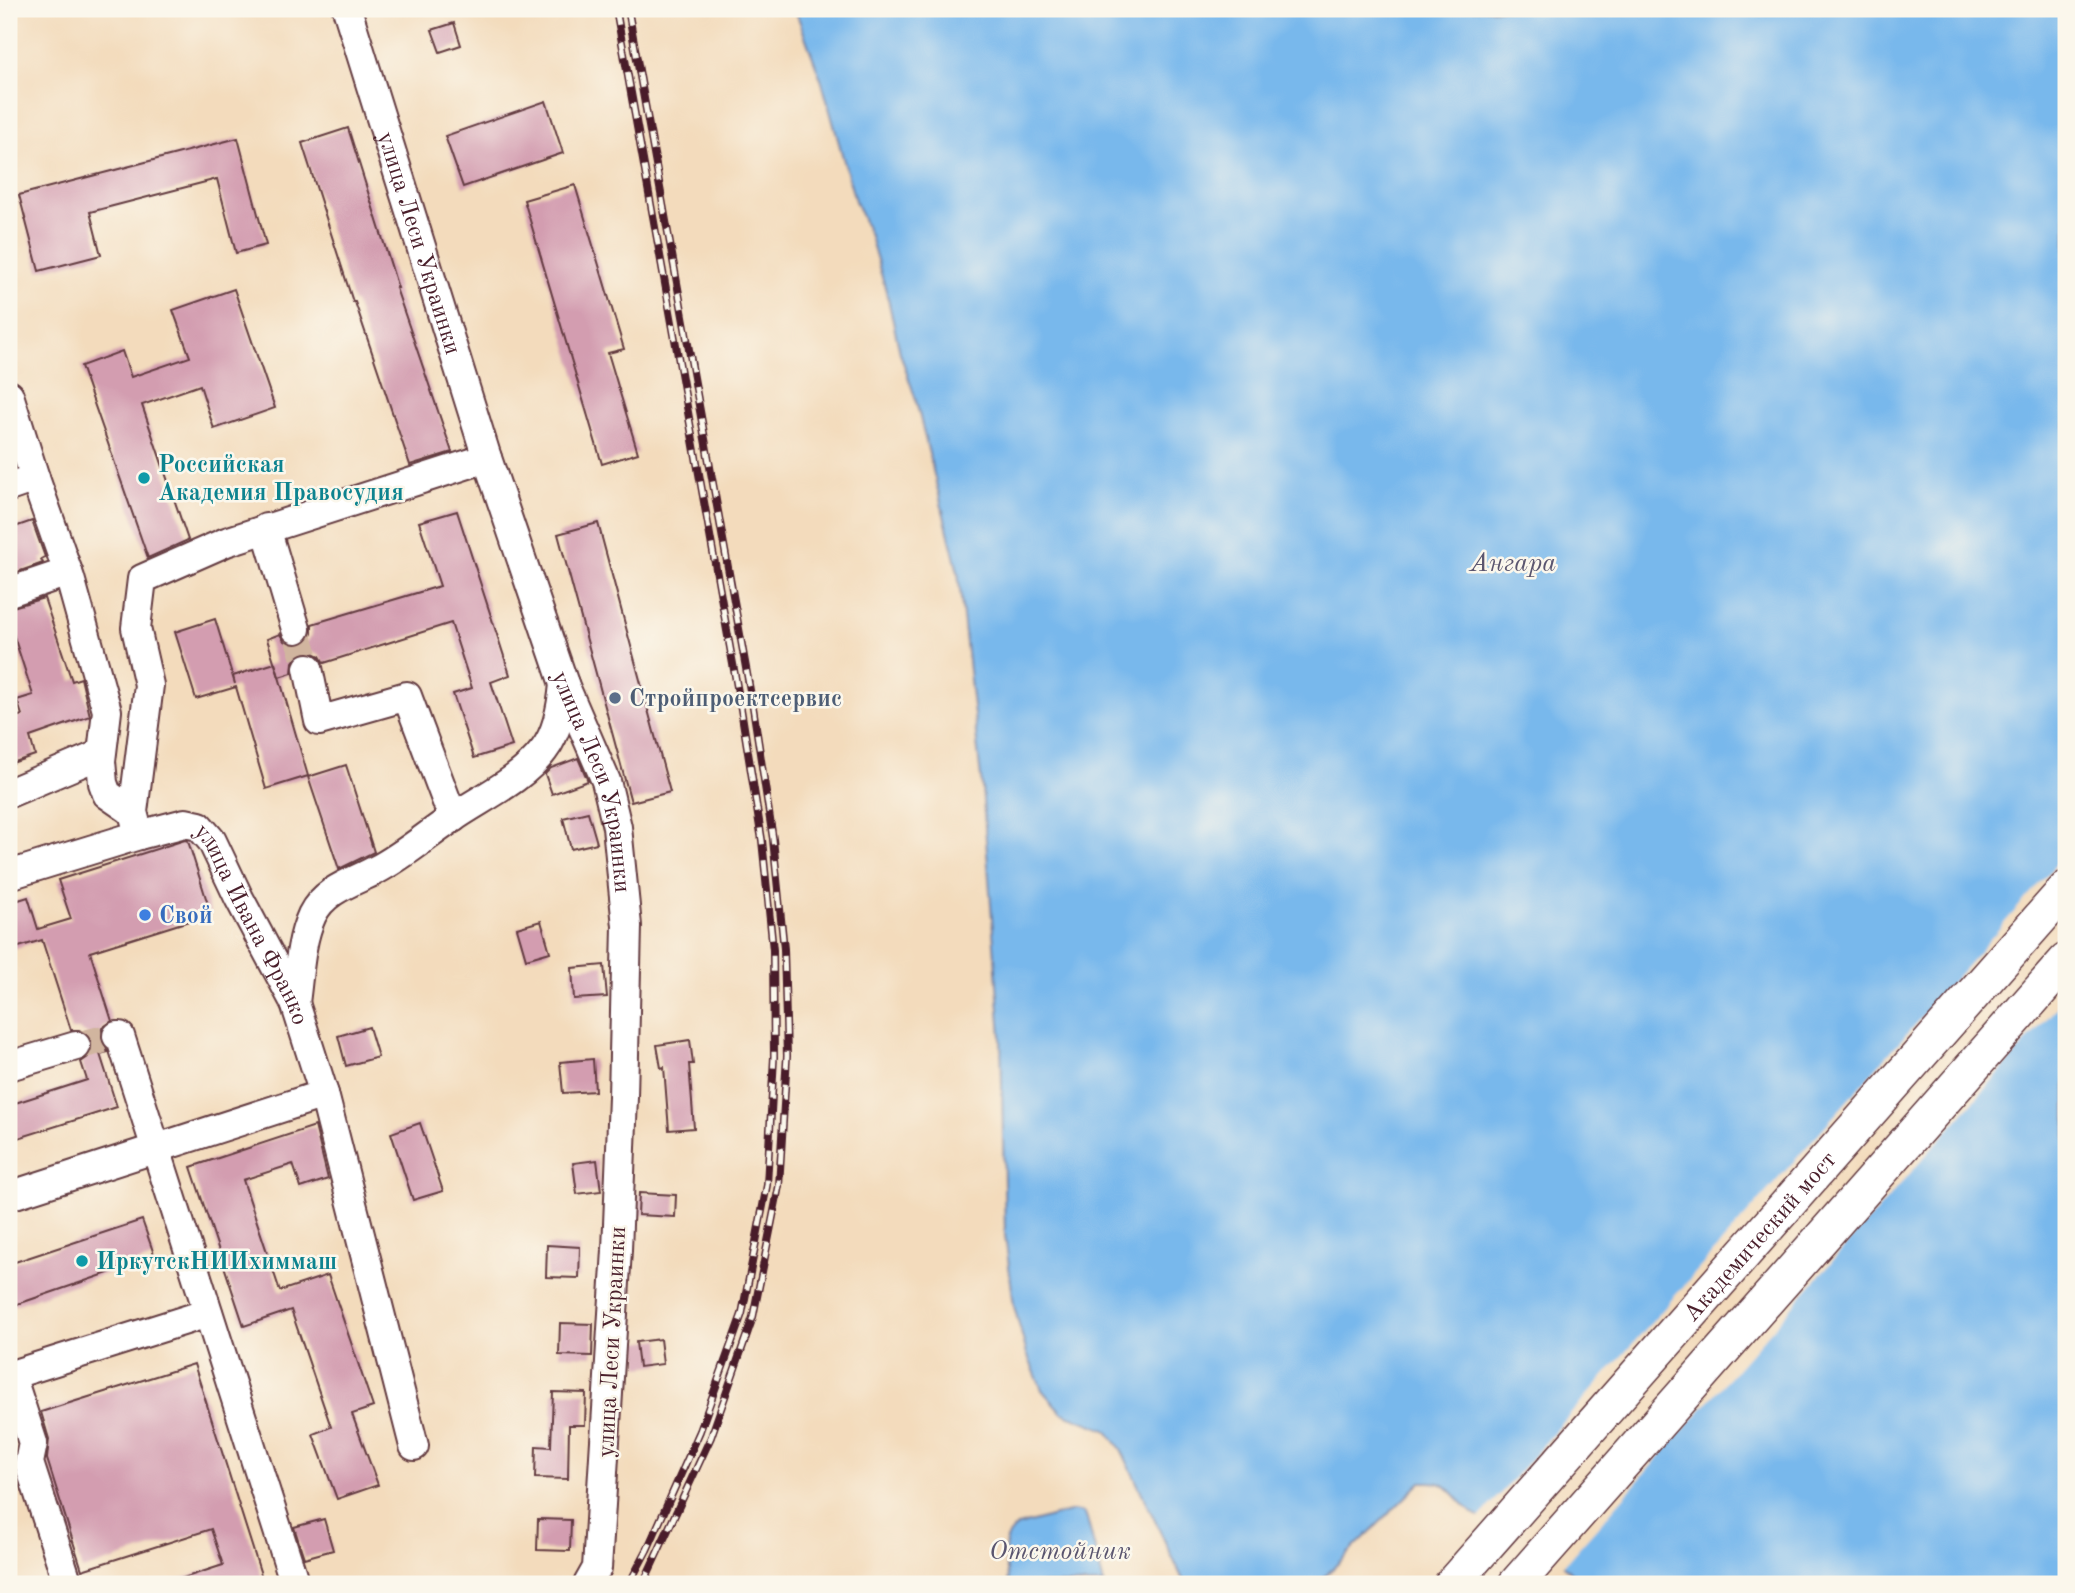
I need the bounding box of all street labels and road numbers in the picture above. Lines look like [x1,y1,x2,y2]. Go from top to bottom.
street label: улица Леси Украинки [372,129,464,358]
street label: улица Леси Украинки [547,668,634,894]
street label: улица Ивана Франко [189,820,311,1028]
street label: Академический мост [1680,1148,1842,1327]
street label: улица Леси Украинки [595,1226,631,1458]

